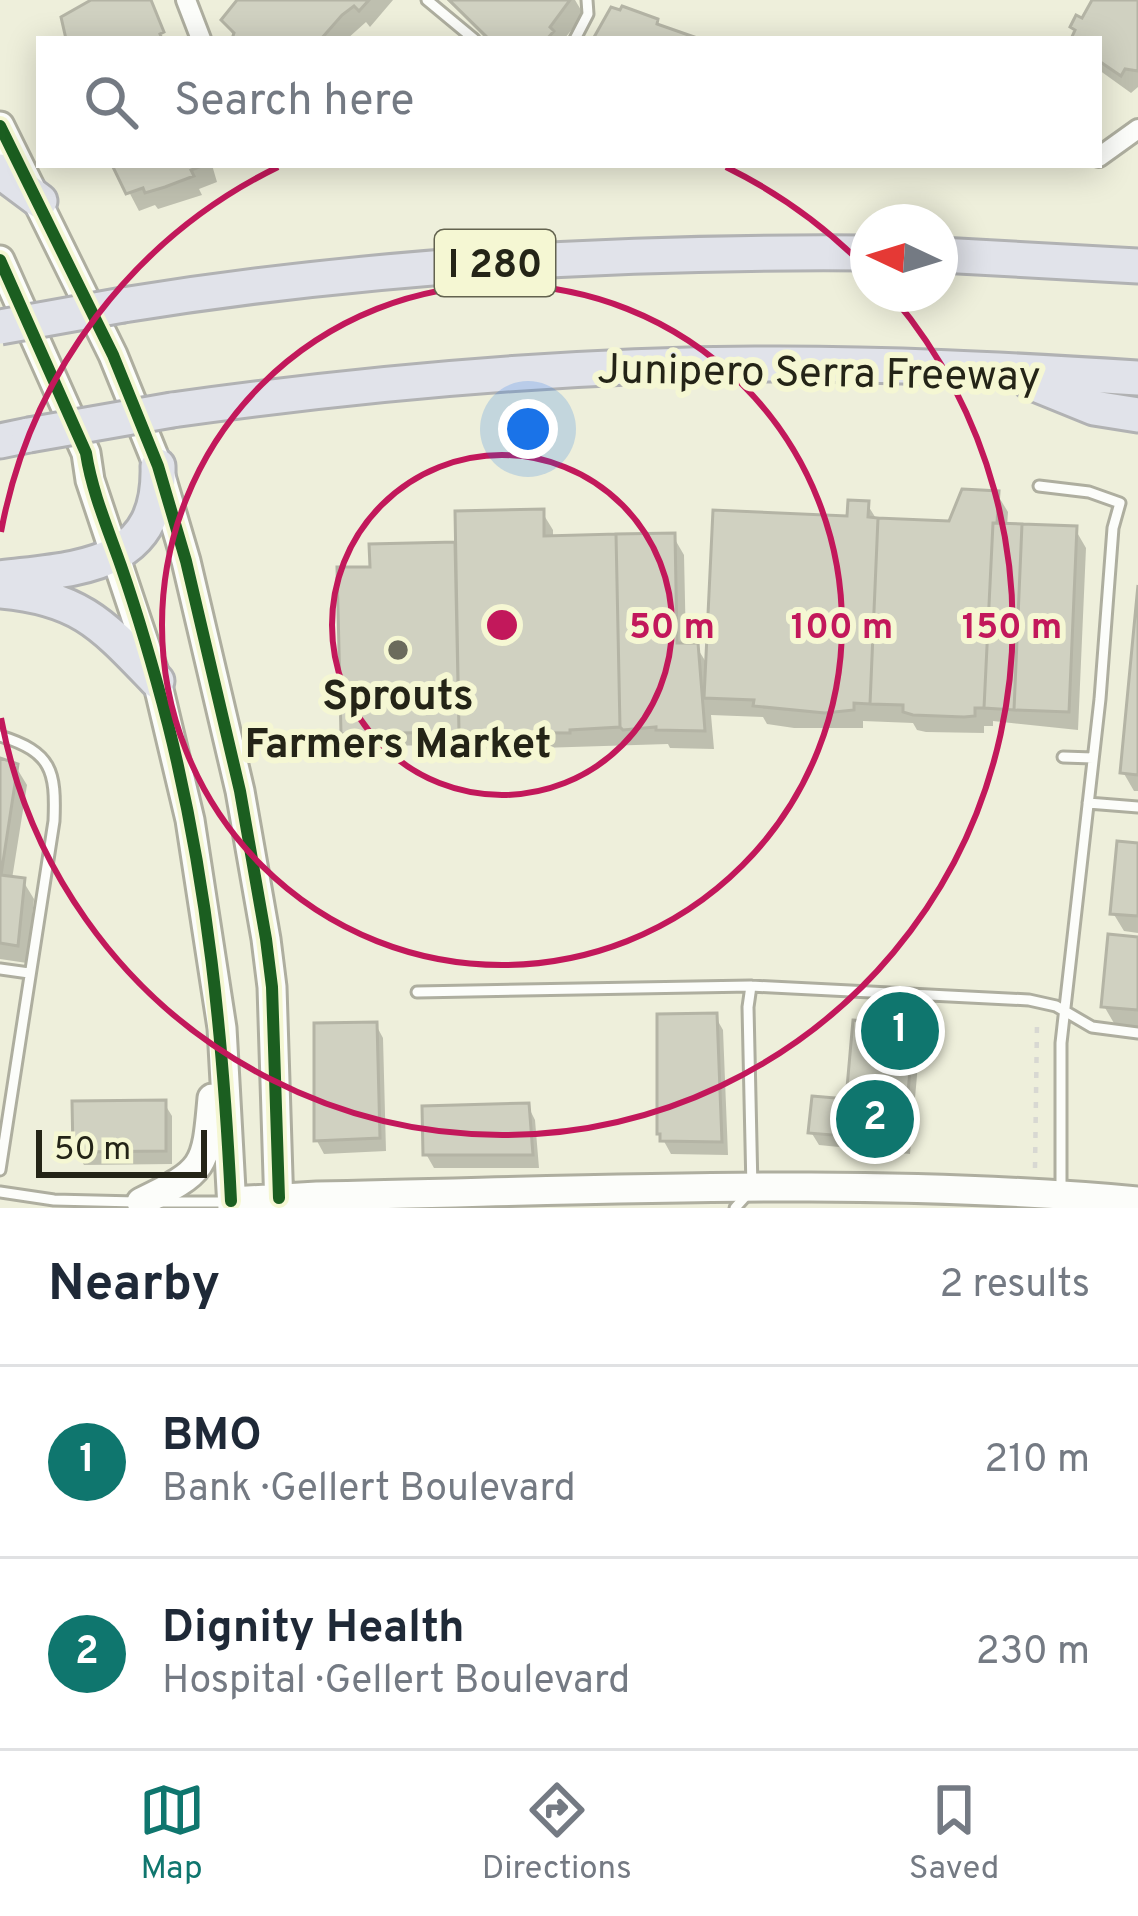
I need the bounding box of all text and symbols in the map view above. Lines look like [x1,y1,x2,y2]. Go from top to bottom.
search box [36,36,1102,168]
icon: search [78,69,144,135]
text: Search here [174,74,414,131]
north arrow [850,204,958,312]
road number: I 280 [435,230,555,296]
street label: Junipero Serra Freeway [597,345,1041,406]
your location [498,399,558,459]
centre of rings [481,604,523,646]
text: 50 m [629,606,715,652]
text: 100 m [791,606,893,652]
text: 150 m [962,606,1062,652]
marker: Sprouts Farmers Market [385,637,411,663]
place label: Sprouts Farmers Market [244,672,552,773]
pin: 1 [861,986,939,1076]
pin: 2 [836,1074,914,1164]
scale bar [36,1124,207,1177]
text: 50 m [54,1130,131,1172]
text: Nearby [48,1254,220,1319]
text: 2 results [939,1262,1090,1311]
text: BMO [162,1409,262,1466]
text: 1 [79,1437,95,1486]
text: 210 m [984,1437,1090,1486]
text: Bank · Gellert Boulevard [162,1466,576,1515]
text: Dignity Health [162,1601,465,1658]
text: 2 [75,1629,99,1678]
text: 230 m [976,1629,1090,1678]
text: Hospital · Gellert Boulevard [162,1658,630,1707]
tab: Map [139,1777,205,1891]
tab: Directions [482,1777,632,1891]
tab: Saved [909,1777,999,1891]

